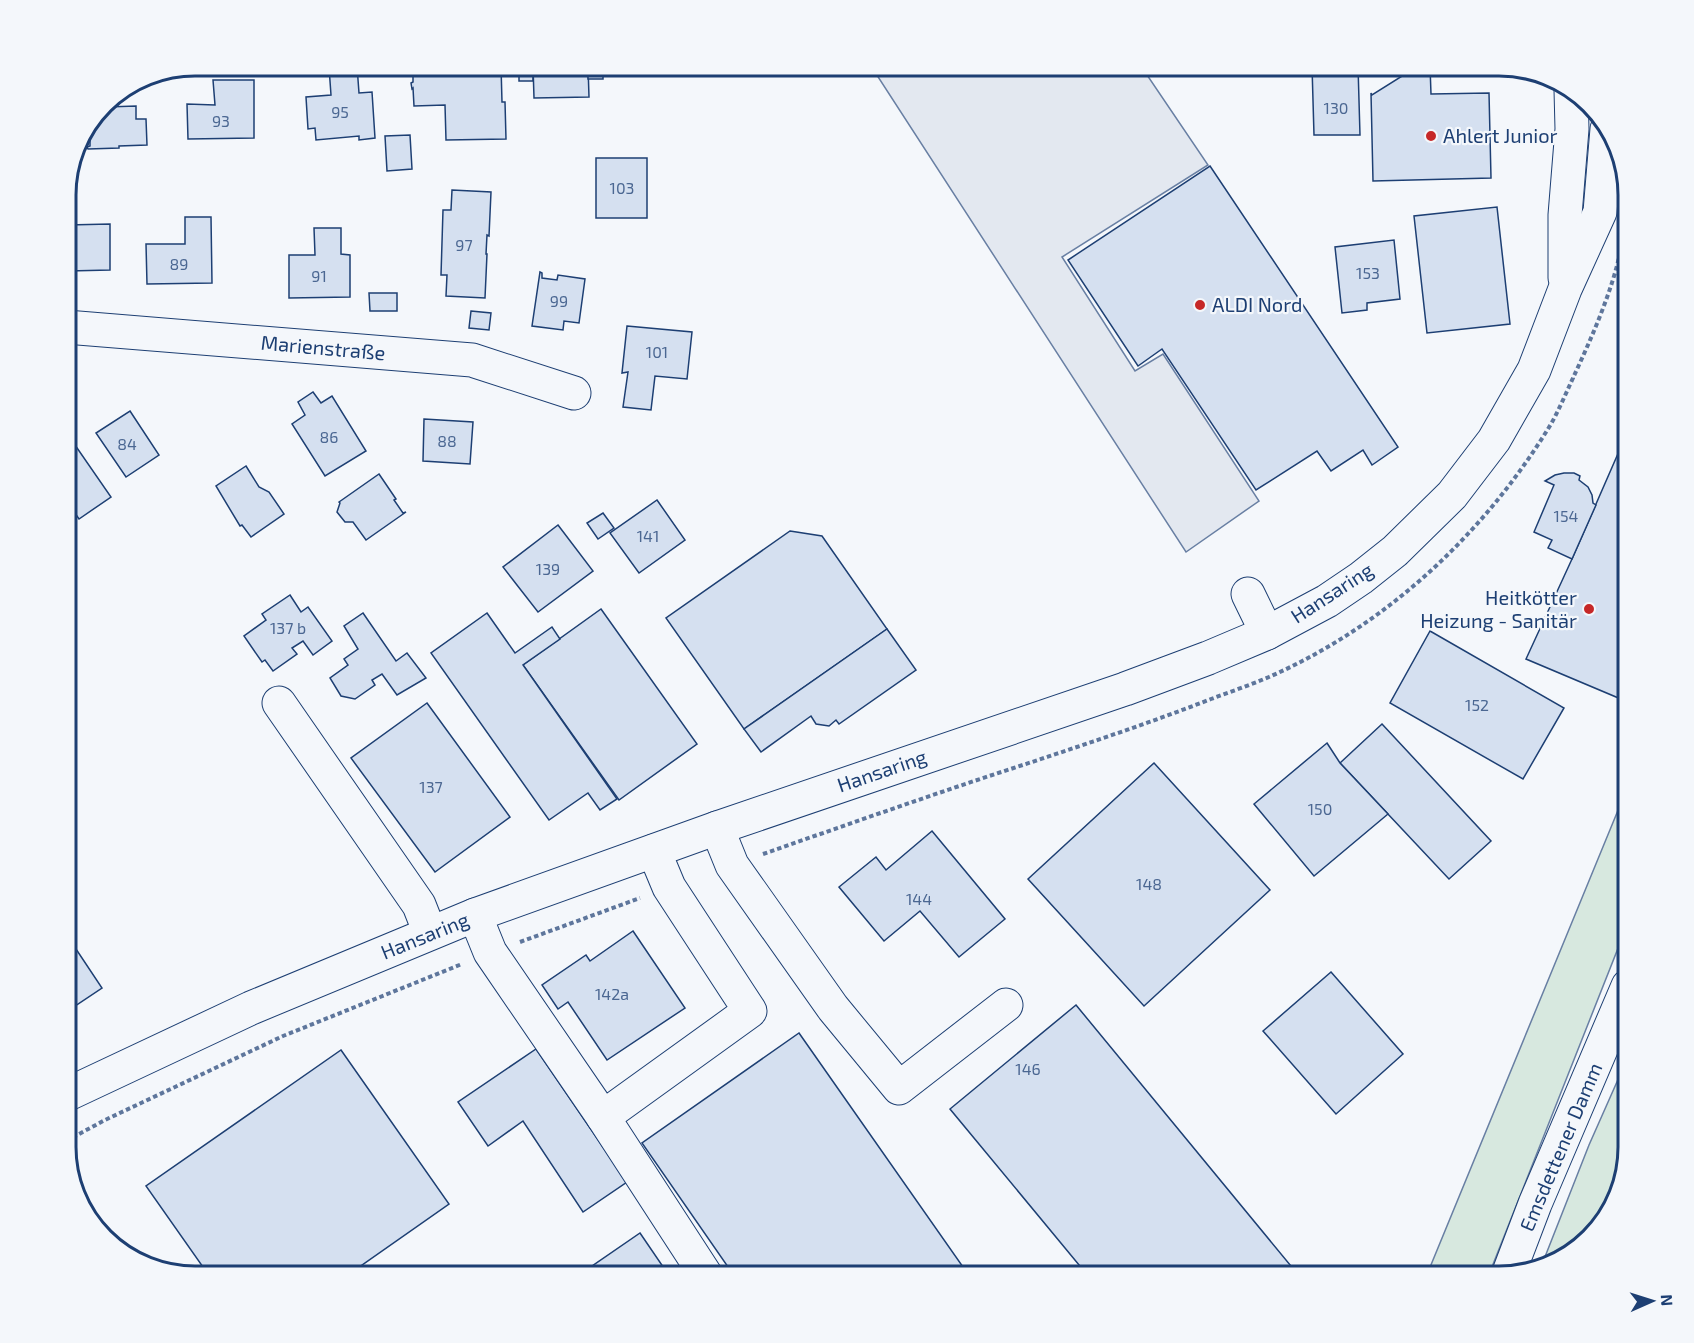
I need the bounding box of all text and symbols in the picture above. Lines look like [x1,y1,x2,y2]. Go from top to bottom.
house number: 130 [1324,98,1348,117]
house number: 95 [331,102,349,121]
house number: 93 [212,111,230,130]
place label: Ahlert Junior [1443,123,1558,147]
marker: Ahlert Junior [1424,129,1438,143]
house number: 103 [610,178,634,197]
house number: 97 [455,235,473,254]
house number: 89 [170,254,188,273]
house number: 153 [1356,263,1380,282]
house number: 91 [311,266,327,285]
house number: 99 [550,291,568,310]
place label: ALDI Nord [1212,292,1302,316]
marker: ALDI Nord [1193,298,1207,312]
street label: Marienstraße [260,330,386,364]
house number: 101 [646,342,668,361]
house number: 86 [320,427,338,446]
house number: 88 [437,431,457,450]
house number: 84 [117,434,137,453]
house number: 154 [1554,506,1579,525]
house number: 141 [637,526,659,545]
street label: Hansaring [1286,557,1377,628]
house number: 139 [536,559,560,578]
place label: Heitkötter Heizung - Sanitär [1420,585,1577,632]
marker: Heitkötter Heizung - Sanitär [1582,602,1596,616]
house number: 137 b [270,618,306,637]
house number: 152 [1465,695,1489,714]
street label: Hansaring [834,744,929,797]
house number: 137 [419,777,443,796]
house number: 150 [1308,799,1332,818]
house number: 148 [1136,874,1162,893]
house number: 144 [906,889,932,908]
street label: Hansaring [377,907,472,964]
house number: 142a [595,984,629,1003]
house number: 146 [1015,1059,1041,1078]
street label: Emsdettener Damm [1514,1059,1606,1235]
north arrow [1622,1271,1682,1331]
text: N [1658,1294,1677,1306]

